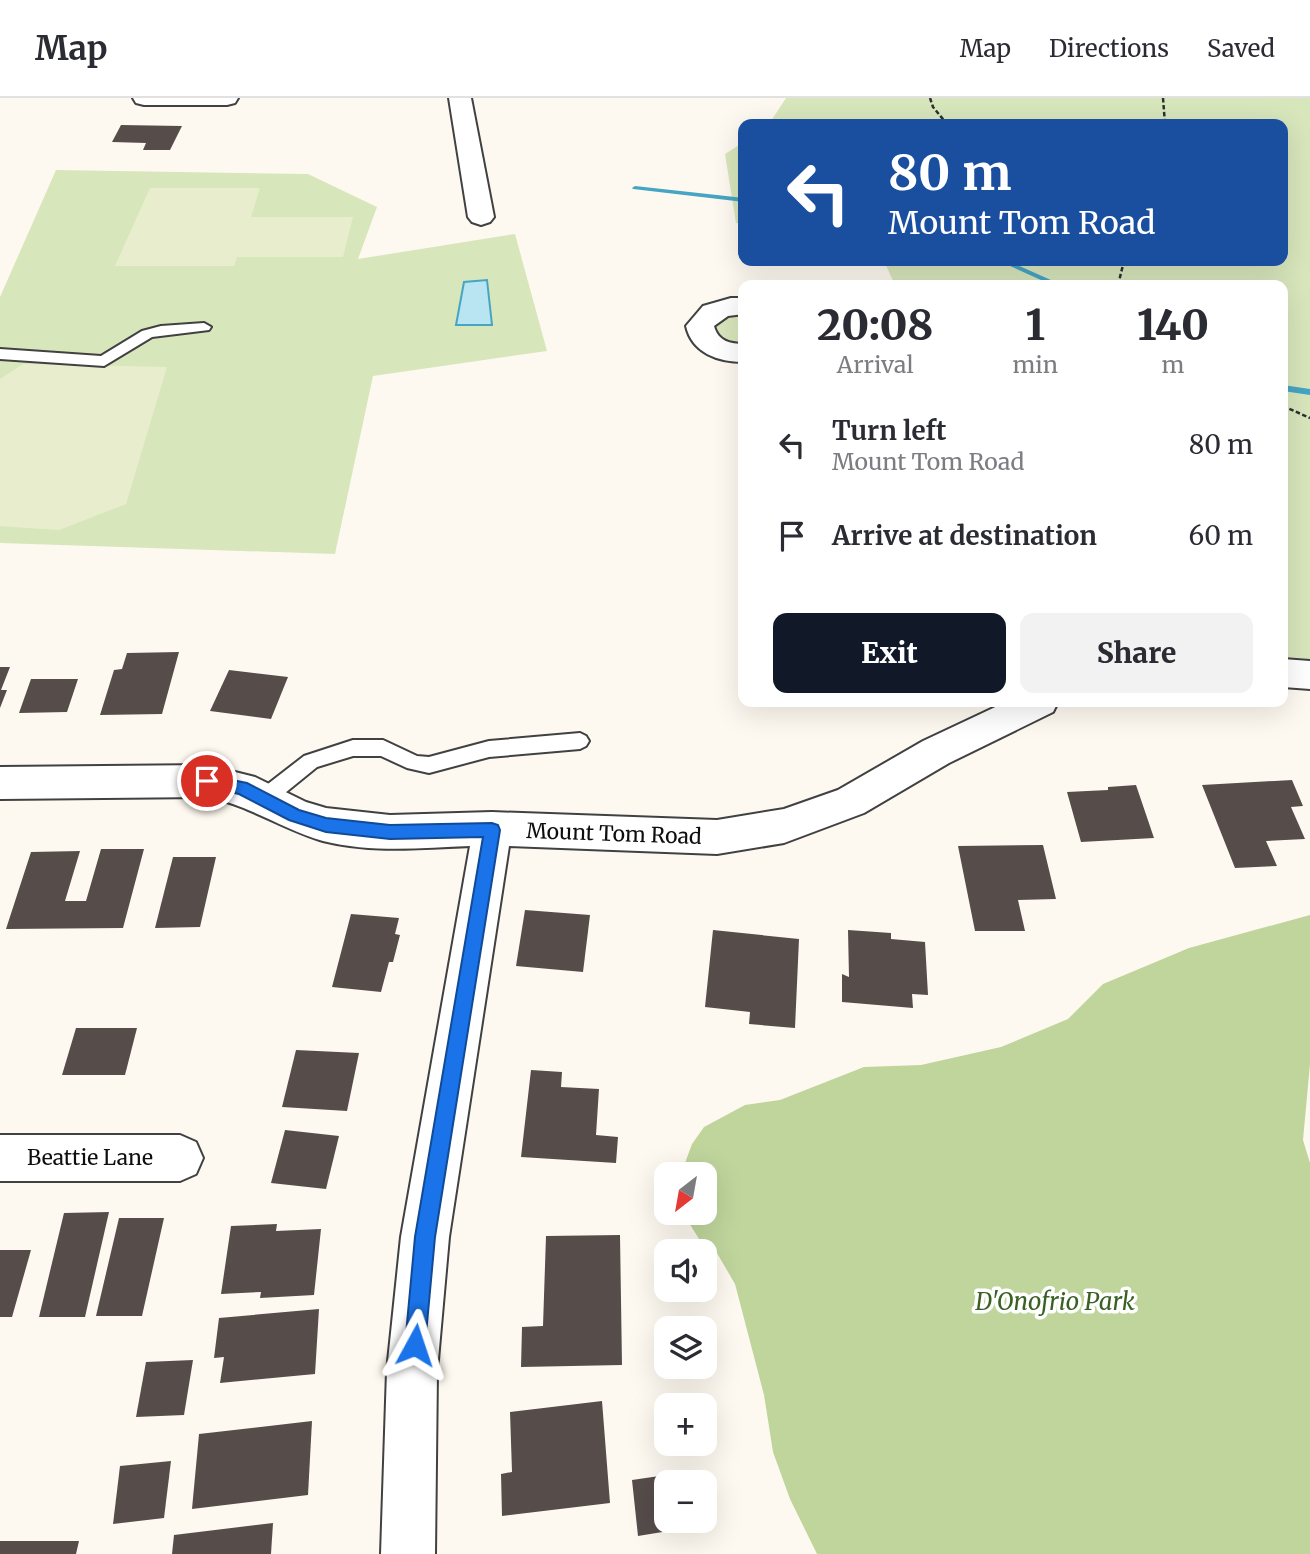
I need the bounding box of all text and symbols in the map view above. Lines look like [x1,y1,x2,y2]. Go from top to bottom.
text: Map [35,28,108,69]
text: Map [960,33,1011,64]
text: Directions [1049,33,1169,64]
text: Saved [1207,33,1275,64]
text: 80 m [888,142,1011,203]
icon: left [773,147,864,238]
text: Mount Tom Road [888,203,1156,243]
text: 20:08 [817,299,934,351]
text: 1 [1025,299,1045,351]
text: 140 [1137,299,1209,351]
text: Arrival [837,350,914,379]
text: min [1013,350,1058,379]
text: m [1162,350,1184,379]
text: Turn left [832,414,946,447]
icon: left [773,426,811,464]
text: 80 m [1189,428,1253,461]
text: Mount Tom Road [832,447,1024,476]
icon: arrive [773,517,811,555]
text: Arrive at destination [832,519,1097,552]
text: 60 m [1189,519,1253,552]
button: Exit [773,613,1006,693]
button: Share [1020,613,1253,693]
pin [177,751,237,811]
icon: arrive [188,762,226,800]
street label: Mount Tom Road [526,817,703,850]
street label: Beattie Lane [27,1144,153,1171]
north arrow [654,1162,718,1225]
map controls [654,1162,717,1533]
button: sound [654,1239,717,1302]
park label: D'Onofrio Park [974,1286,1135,1317]
position arrow [378,1308,452,1382]
button: layers [654,1316,717,1379]
button: + [654,1393,717,1456]
button: − [654,1470,717,1533]

